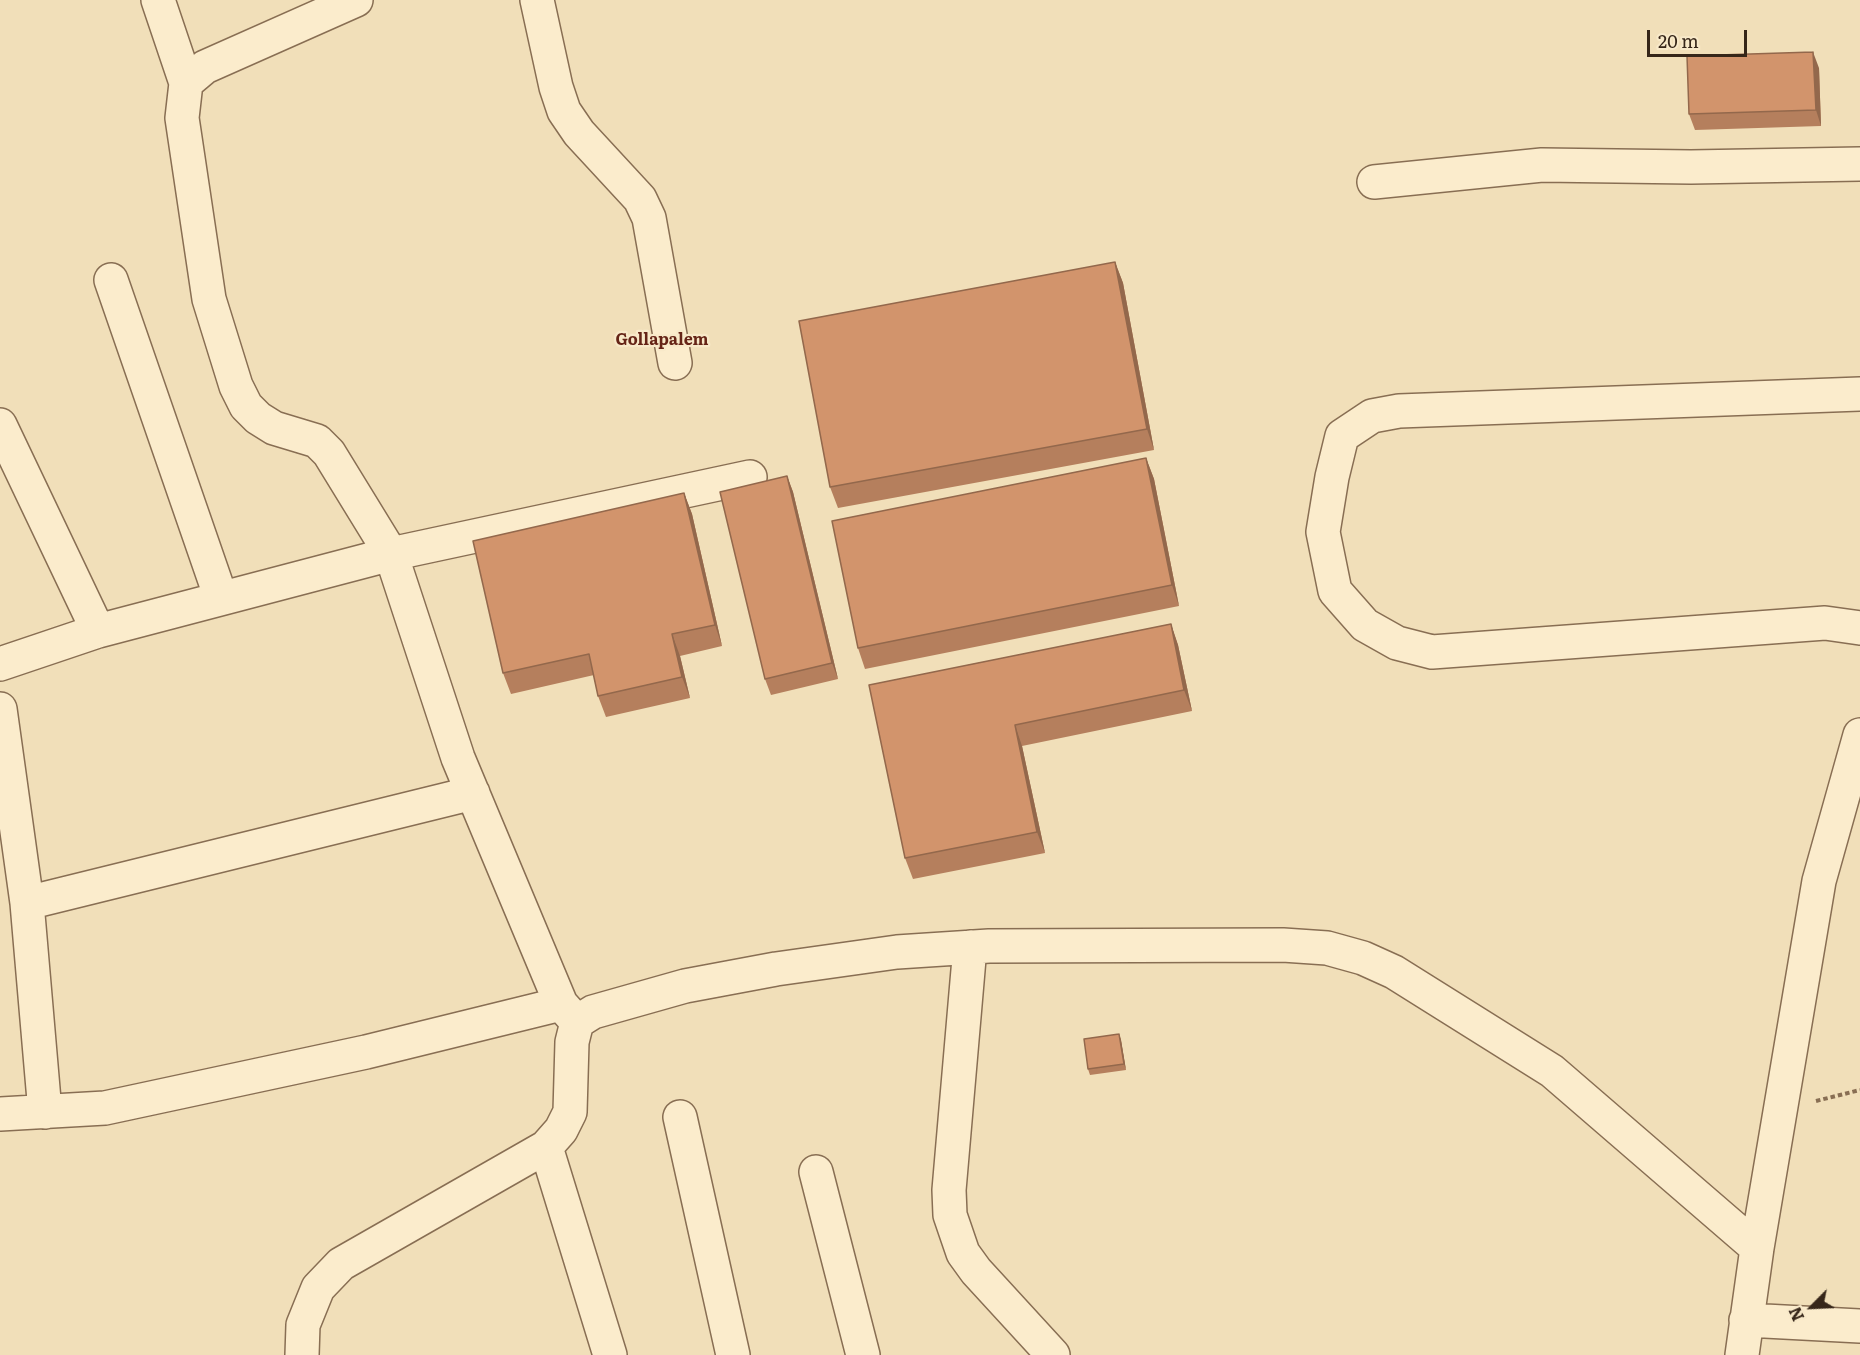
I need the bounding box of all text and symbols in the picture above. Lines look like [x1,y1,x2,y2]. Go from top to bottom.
scale bar [1650,18,1750,56]
text: 20 m [1658,27,1699,54]
district label: Gollapalem [615,330,709,350]
north arrow [1782,1277,1842,1337]
text: N [1782,1303,1809,1325]

